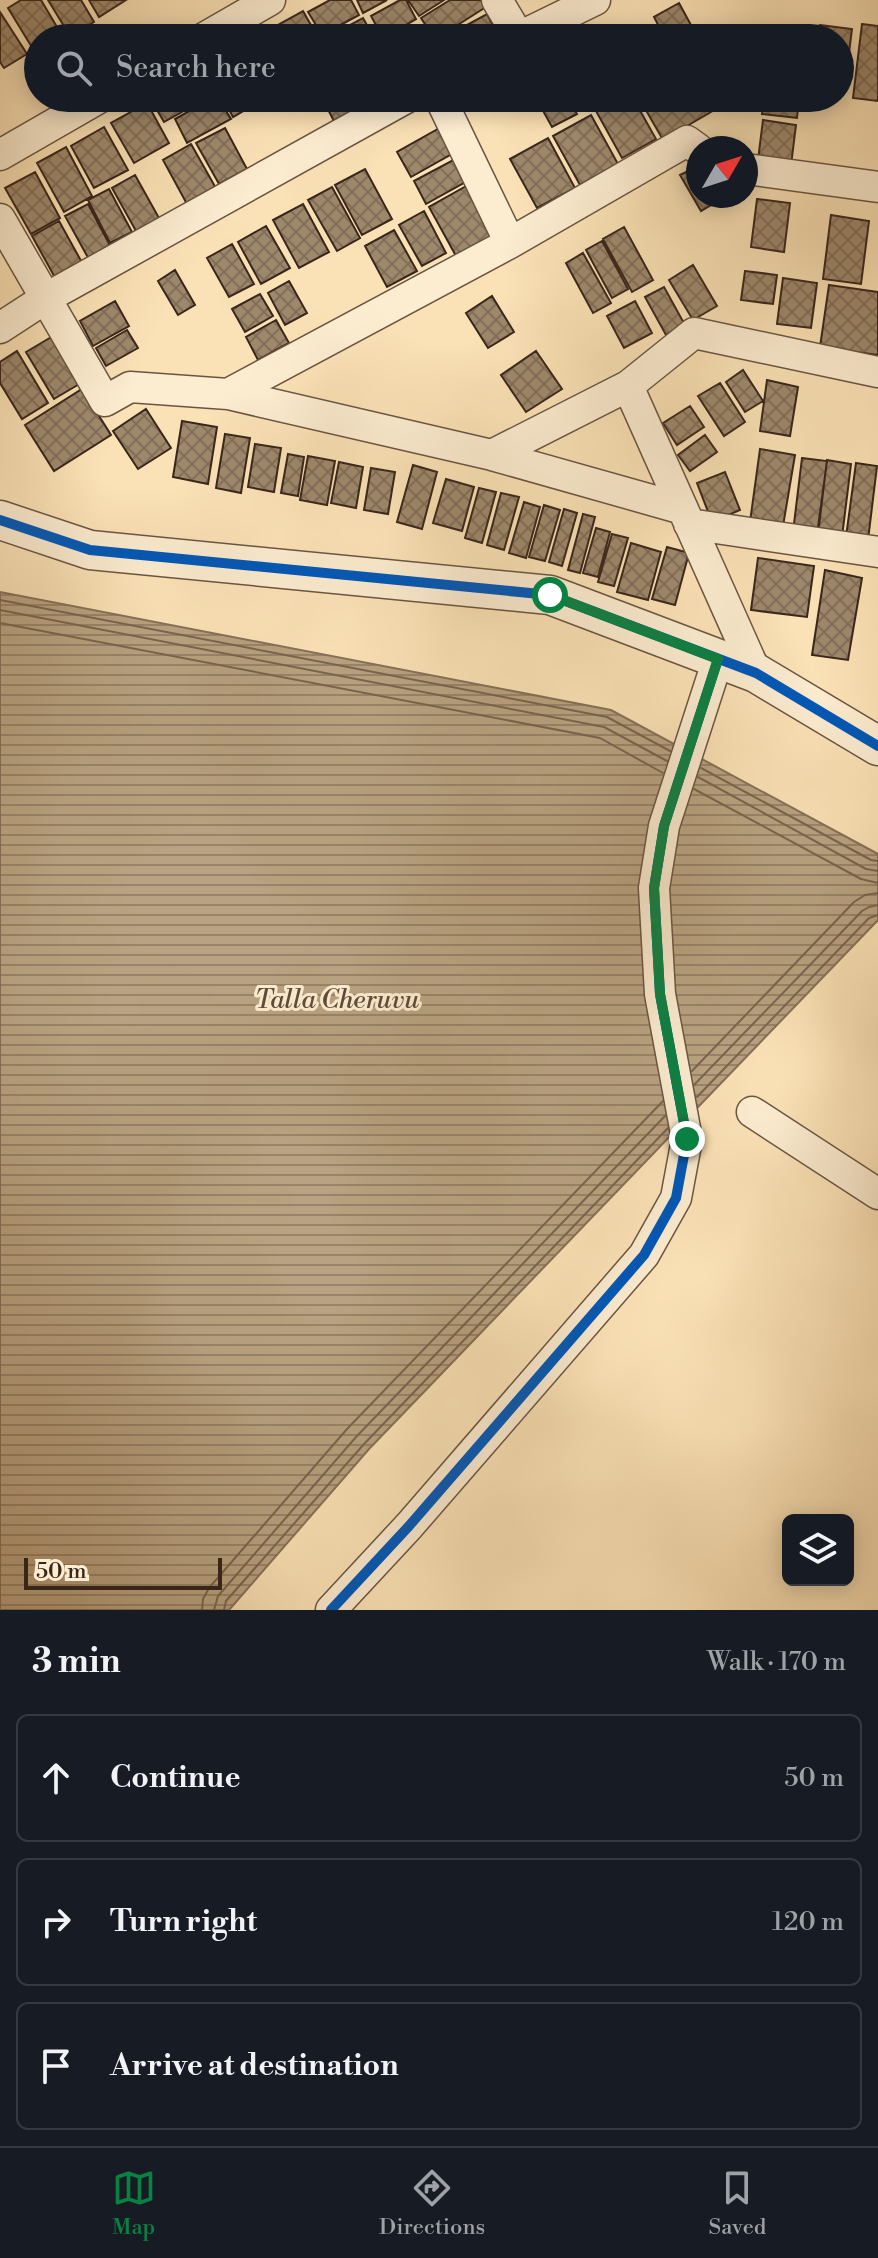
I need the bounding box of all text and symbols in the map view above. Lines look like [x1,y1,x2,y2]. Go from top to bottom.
search box [24,24,854,112]
icon: search [52,46,96,90]
text: Search here [116,49,276,87]
north arrow [686,136,758,208]
route start [532,577,568,613]
water label: Talla Cheruvu [255,984,419,1016]
route end [669,1121,705,1157]
map controls [782,1514,854,1586]
button: layers [782,1514,854,1586]
scale bar [24,1554,222,1590]
text: 50 m [36,1558,87,1585]
text: 3 min [32,1641,121,1683]
text: Walk · 170 m [707,1646,846,1678]
icon: ahead [34,1756,78,1800]
text: Continue [110,1759,241,1797]
text: 50 m [784,1762,844,1794]
icon: right [34,1900,78,1944]
text: Turn right [110,1903,257,1941]
text: 120 m [772,1906,844,1938]
icon: arrive [34,2044,78,2088]
text: Arrive at destination [110,2047,399,2085]
tab: Map [112,2166,156,2241]
tab: Directions [379,2166,485,2241]
tab: Saved [709,2166,766,2241]

